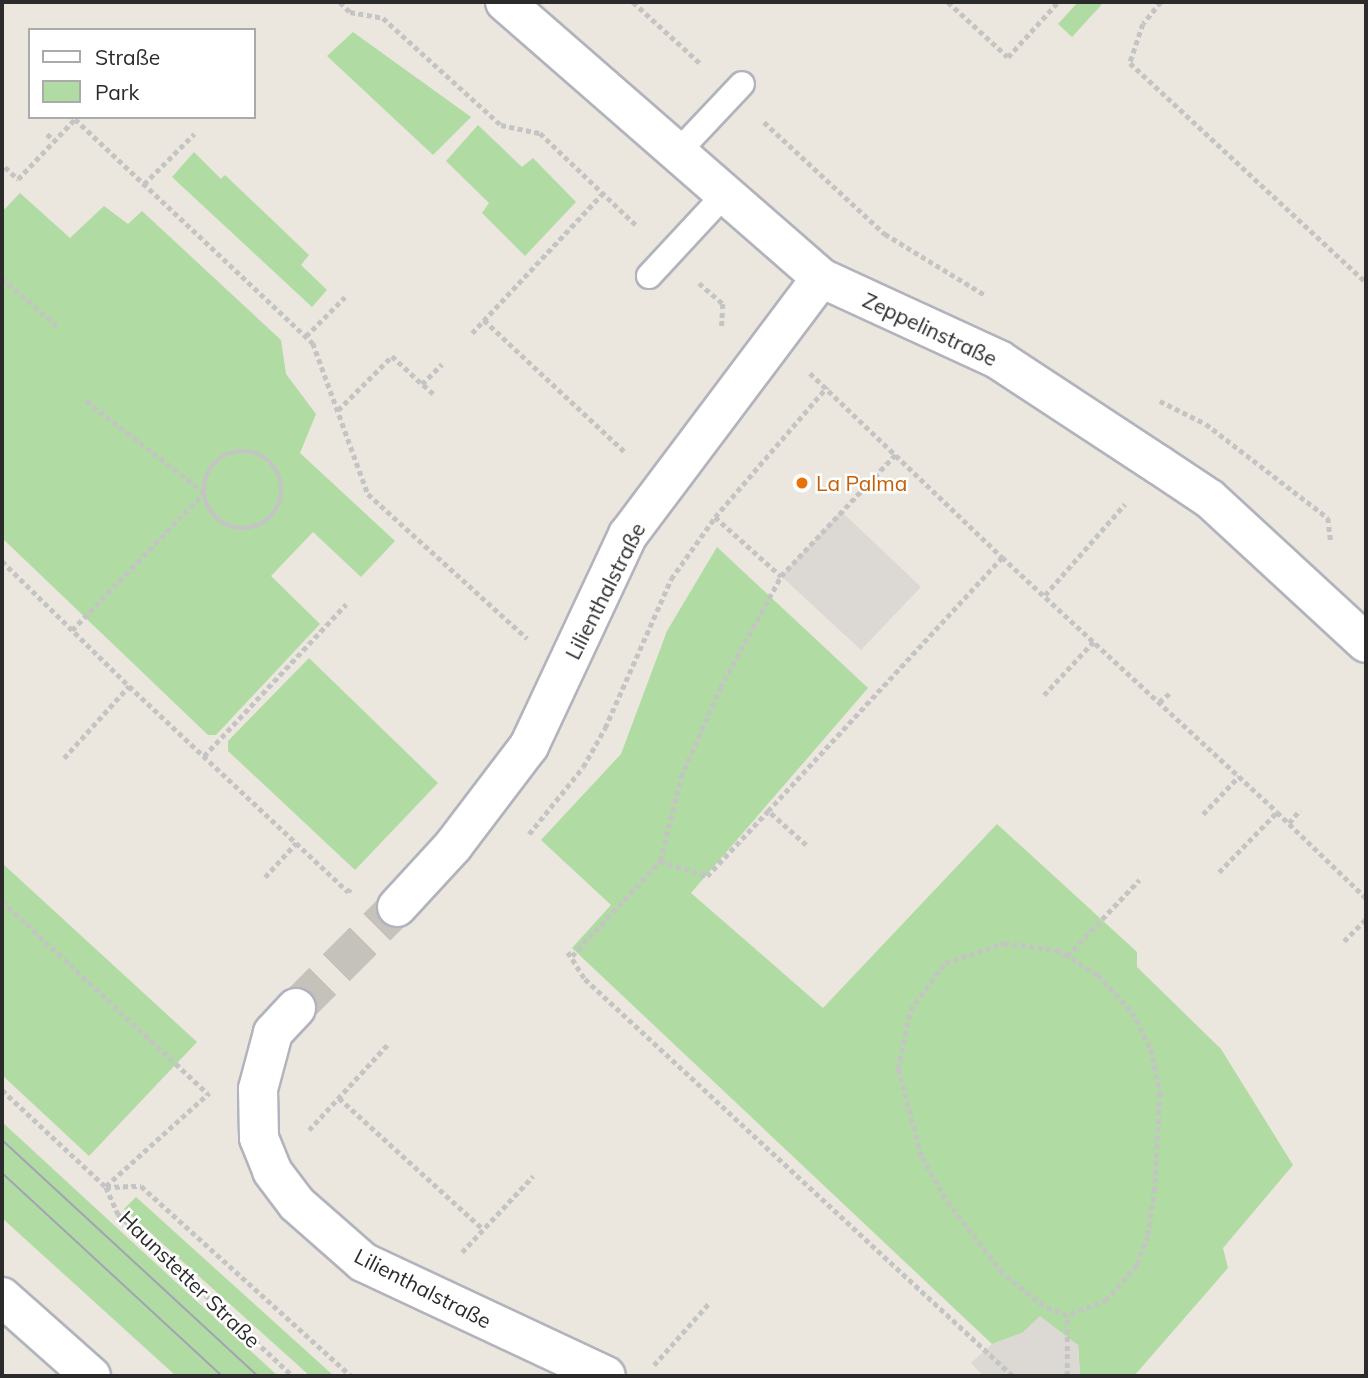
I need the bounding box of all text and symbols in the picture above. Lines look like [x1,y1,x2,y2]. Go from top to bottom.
legend [28,28,256,119]
text: Straße [95,44,160,70]
text: Park [95,79,139,105]
street label: Zeppelinstraße [859,287,1001,371]
place label: La Palma [816,470,907,496]
marker: La Palma [794,475,810,491]
street label: Lilienthalstraße [560,518,650,664]
street label: Haunstetter Straße [114,1205,266,1353]
street label: Lilienthalstraße [350,1243,496,1333]

